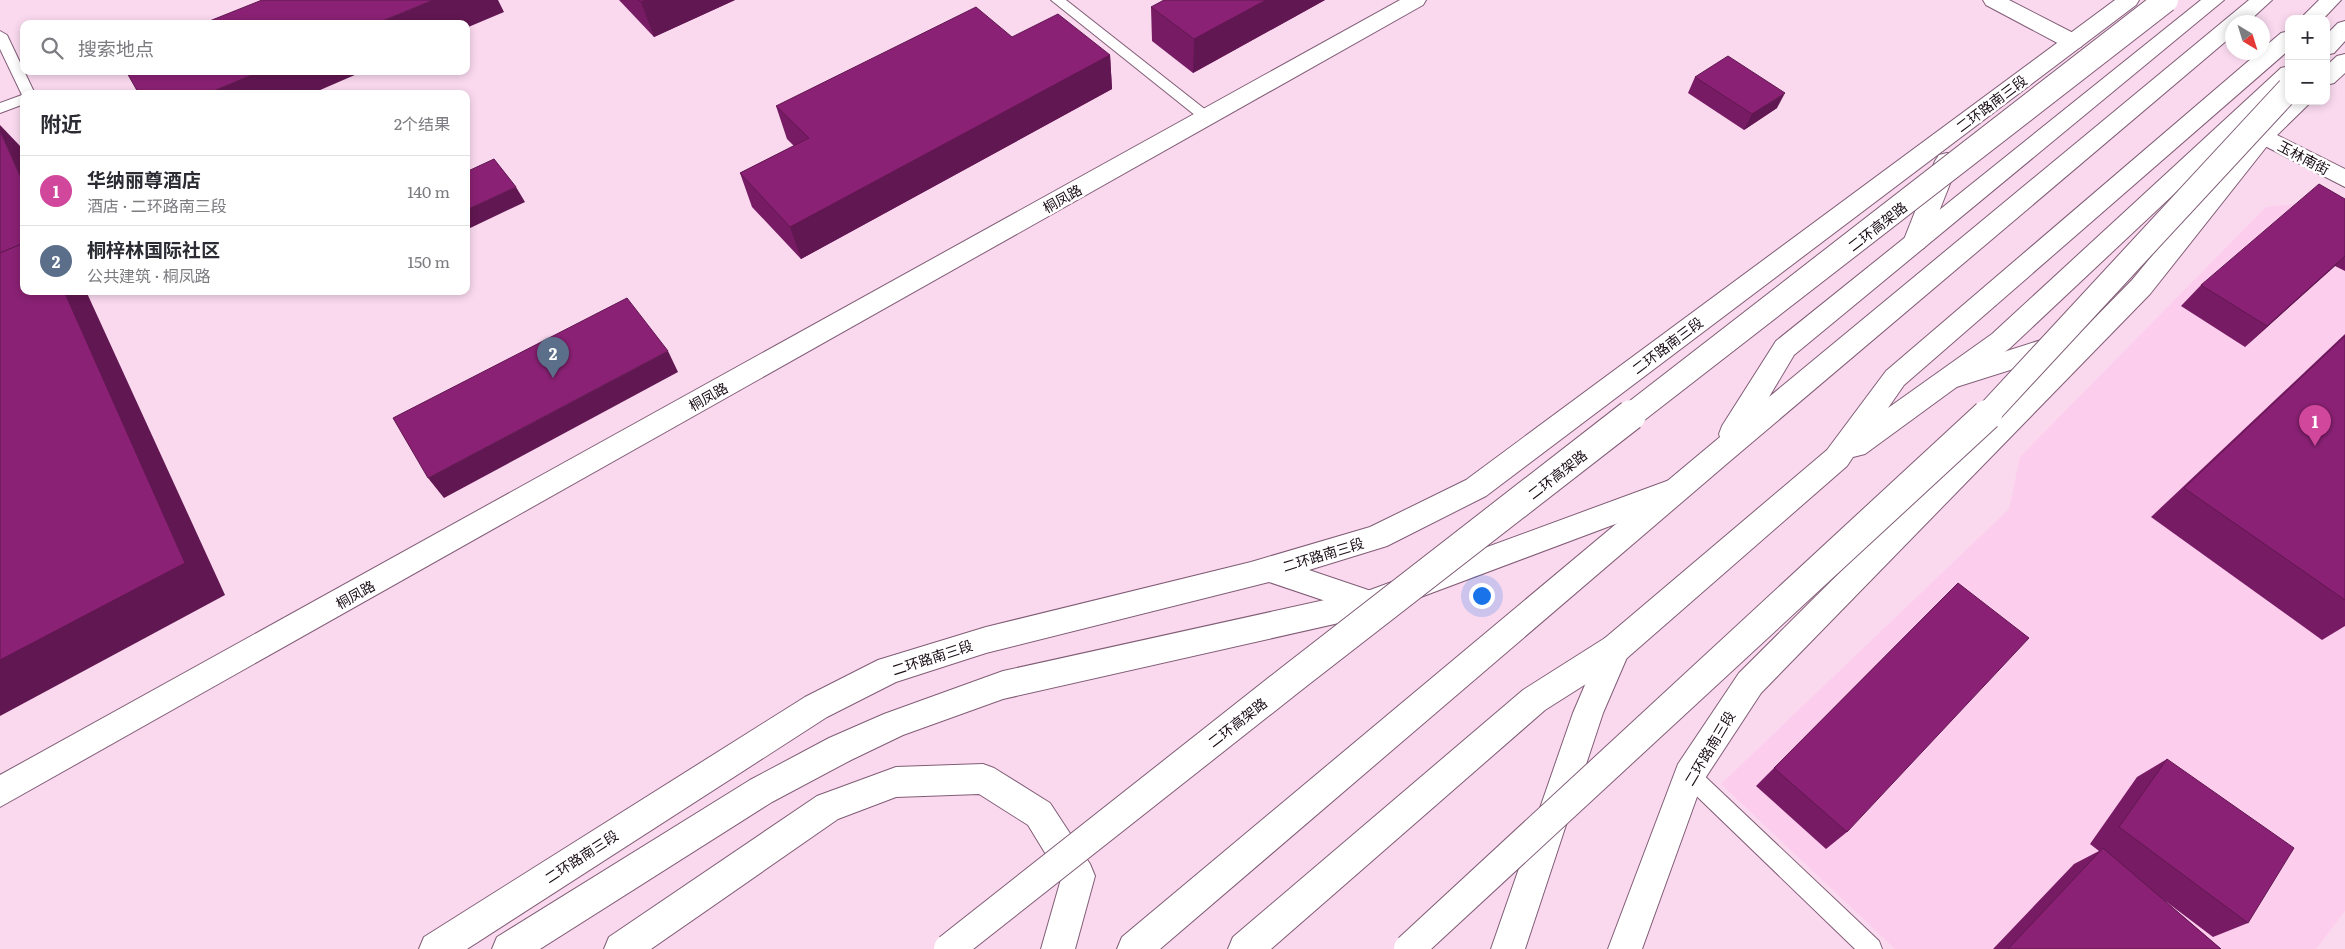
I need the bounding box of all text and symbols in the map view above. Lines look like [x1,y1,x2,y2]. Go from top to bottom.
north arrow [2225,15,2270,60]
map controls [2285,15,2330,105]
button: + [2285,15,2330,60]
search box [20,20,470,75]
icon: search [38,34,66,62]
text: 搜索地点 [78,34,154,62]
button: − [2285,60,2330,105]
street label: 二环路南三段 [1951,70,2031,136]
text: 附近 [40,107,82,138]
text: 2个结果 [394,111,450,135]
street label: 玉林南街 [2275,135,2333,179]
text: 华纳丽尊酒店 [87,165,201,193]
text: 1 [53,179,59,203]
text: 140 m [407,179,450,203]
street label: 桐凤路 [1039,179,1085,217]
text: 酒店 · 二环路南三段 [87,193,227,217]
street label: 二环高架路 [1843,197,1911,255]
text: 桐梓林国际社区 [87,235,220,263]
text: 2 [52,249,60,273]
text: 150 m [407,249,450,273]
text: 公共建筑 · 桐凤路 [87,263,211,287]
street label: 二环路南三段 [1627,312,1707,378]
pin: 2 [537,337,569,378]
street label: 桐凤路 [685,377,731,415]
pin: 1 [2299,405,2331,446]
street label: 二环高架路 [1523,445,1591,503]
street label: 二环路南三段 [1280,532,1366,576]
street label: 桐凤路 [332,575,378,613]
your location [1469,583,1495,609]
street label: 二环路南三段 [889,635,975,679]
street label: 二环高架路 [1203,693,1271,751]
street label: 二环路南三段 [1679,707,1739,789]
street label: 二环路南三段 [540,825,622,887]

